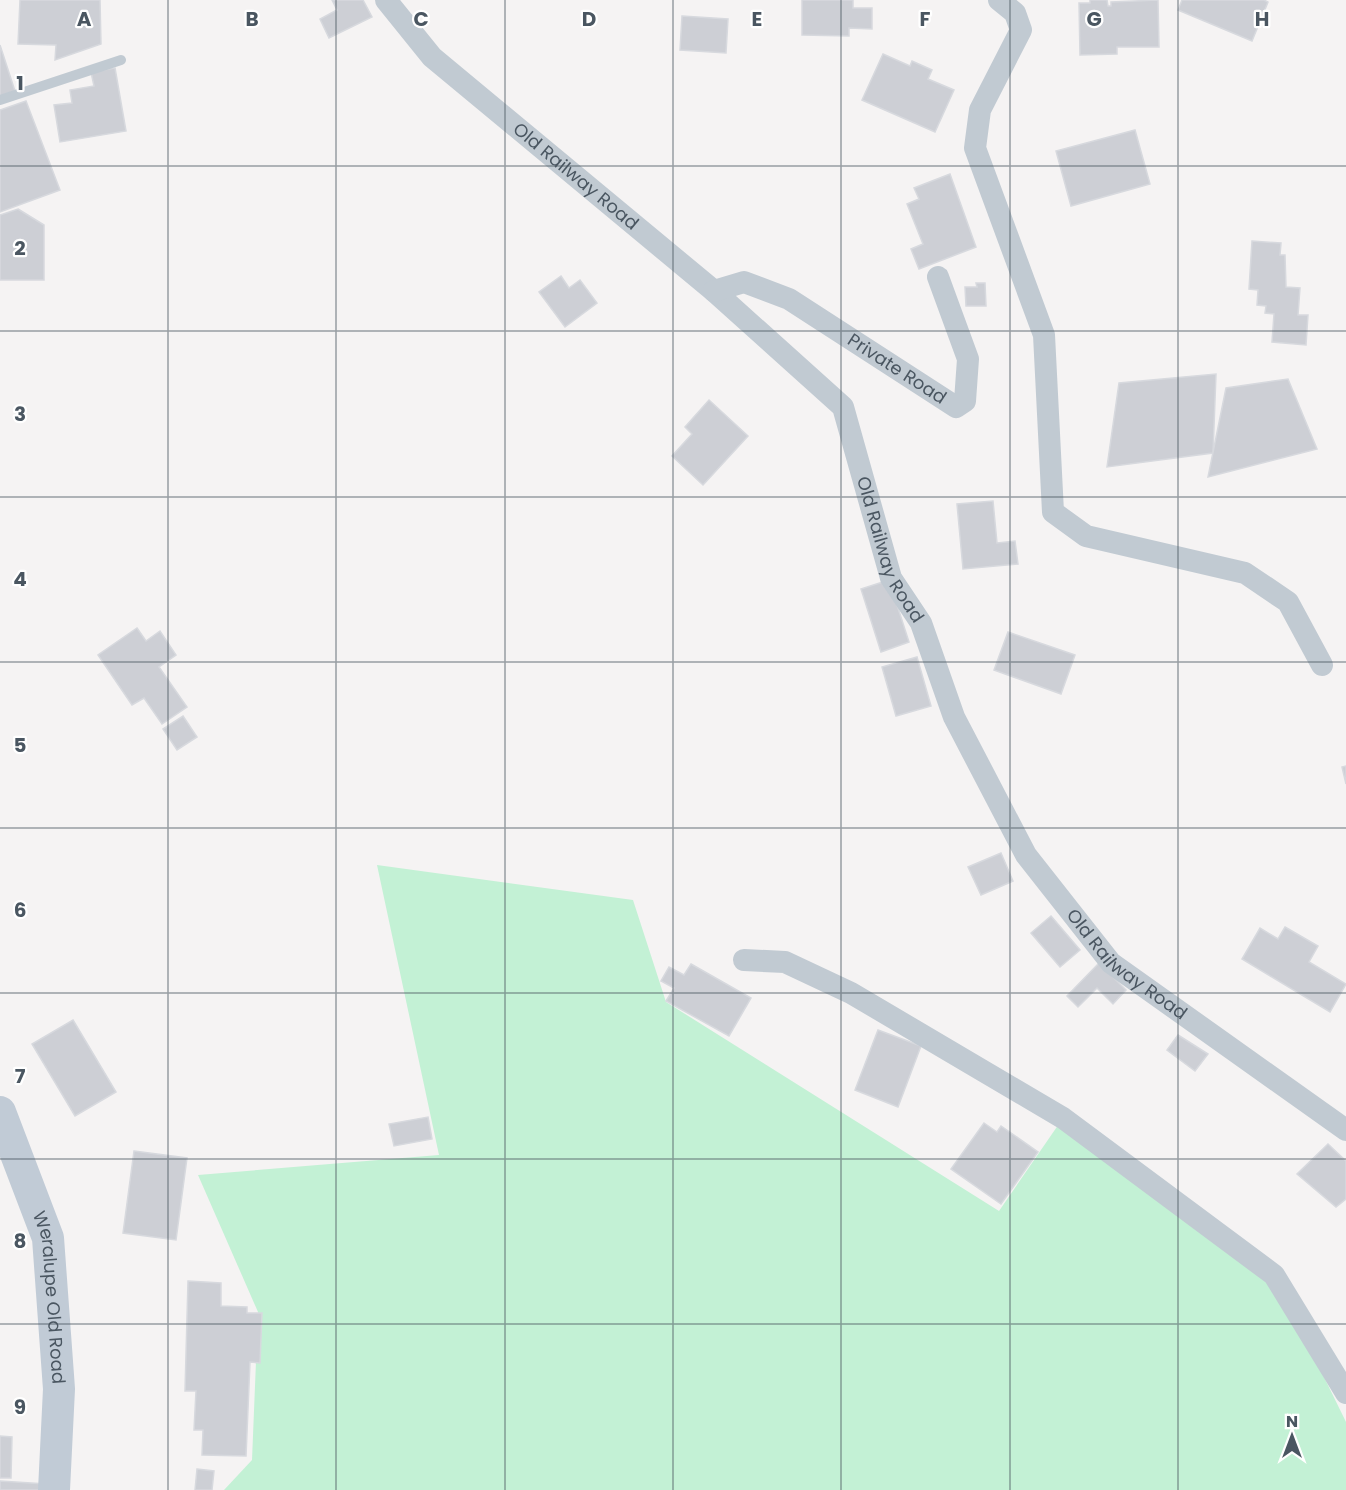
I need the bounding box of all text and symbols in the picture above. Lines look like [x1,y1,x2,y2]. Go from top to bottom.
text: A [77,5,92,33]
text: B [245,5,259,33]
text: C [413,5,429,33]
text: D [582,5,596,33]
text: E [752,5,762,33]
text: F [920,5,931,33]
text: G [1086,5,1102,33]
text: H [1255,5,1269,33]
text: 1 [16,69,24,97]
street label: Old Railway Road [508,116,644,235]
text: 2 [14,234,26,262]
street label: Private Road [843,327,952,410]
text: 3 [14,400,26,428]
street label: Old Railway Road [851,473,930,627]
text: 4 [13,565,27,593]
text: 5 [14,731,27,759]
text: 6 [14,896,26,924]
street label: Old Railway Road [1061,903,1192,1025]
text: 7 [15,1062,26,1090]
street label: Weralupe Old Road [27,1207,72,1385]
text: 8 [14,1227,26,1255]
text: 9 [14,1393,26,1421]
north arrow [1262,1406,1322,1466]
text: N [1286,1410,1298,1433]

